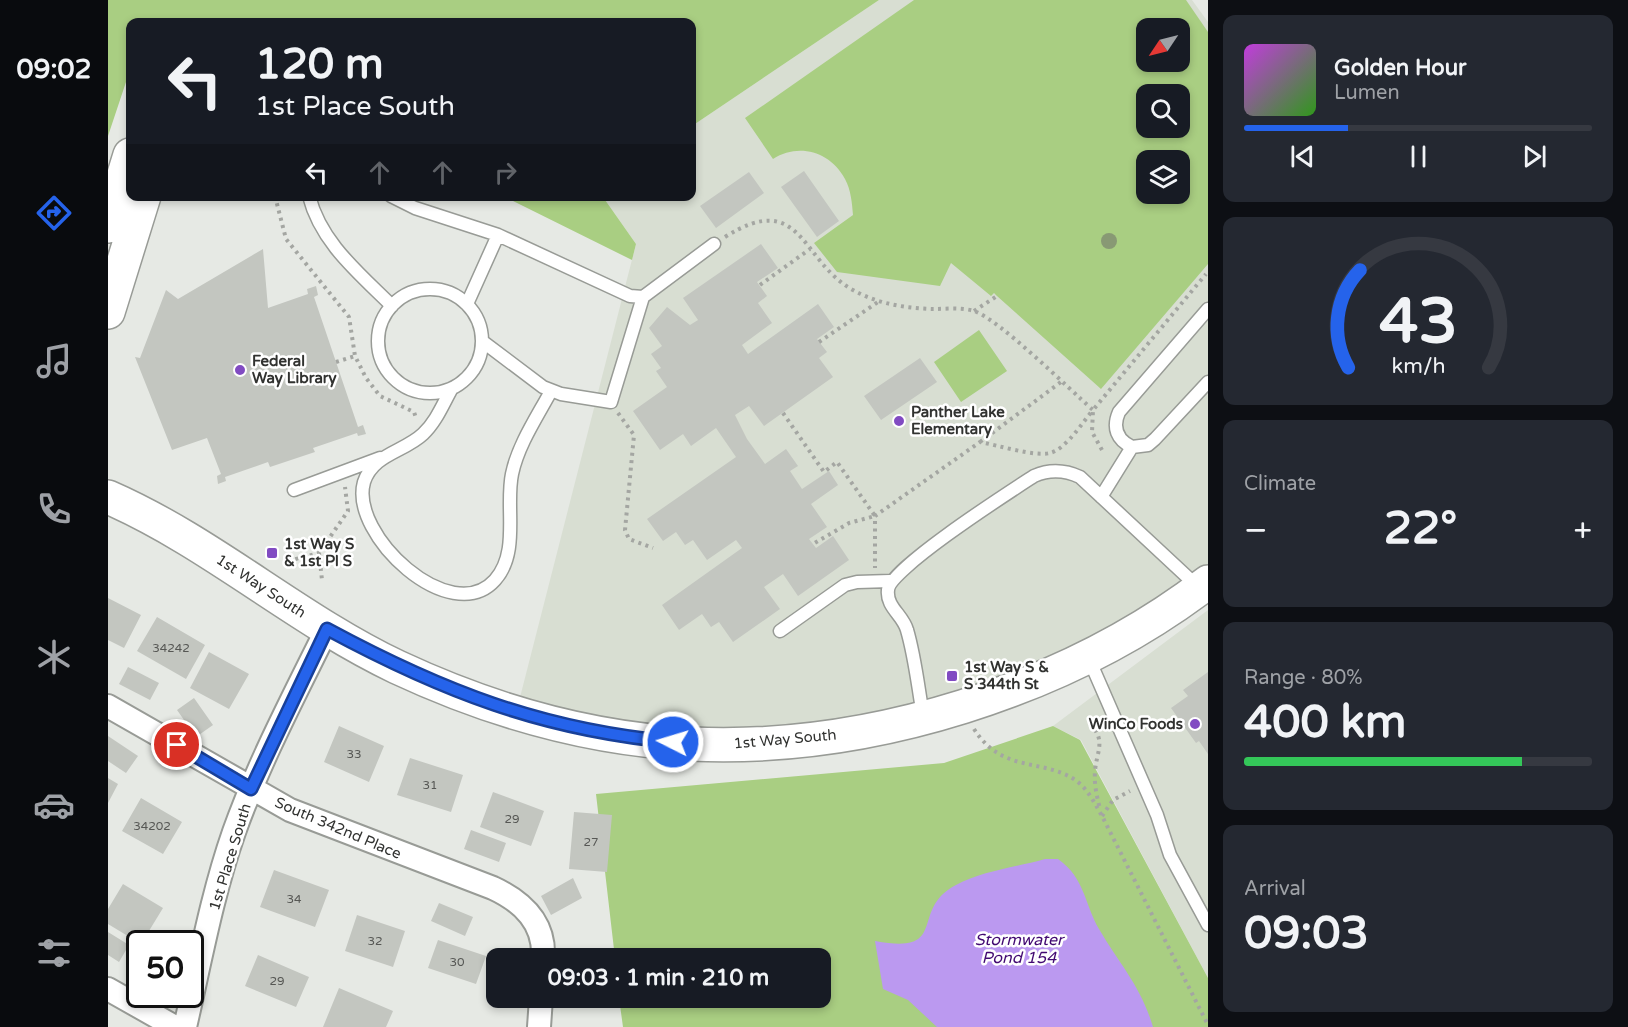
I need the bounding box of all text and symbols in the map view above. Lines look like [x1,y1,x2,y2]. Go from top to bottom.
north arrow [1136,18,1190,72]
map controls [1136,18,1190,204]
text: 120 m [255,39,384,90]
icon: left [156,42,234,120]
text: 09:02 [17,53,91,86]
text: Golden Hour [1334,55,1466,81]
text: Lumen [1334,81,1400,105]
button: search [1136,84,1190,138]
text: 1st Place South [255,90,455,123]
icon: previous [1286,140,1319,173]
icon: pause [1402,140,1435,173]
icon: next [1518,140,1551,173]
button: layers [1136,150,1190,204]
icon: left [300,156,333,189]
icon: ahead [363,156,396,189]
icon: ahead [426,156,459,189]
icon: right [489,156,522,189]
icon: directions [33,192,75,234]
text: 43 [1379,285,1457,360]
icon: music [33,340,75,382]
place label: Federal Way Library [252,352,337,388]
text: km/h [1391,354,1445,380]
marker: Federal Way Library [233,363,247,377]
place label: Panther Lake Elementary [911,403,1005,439]
marker: Panther Lake Elementary [892,414,906,428]
text: Climate [1244,472,1316,496]
icon: phone [33,488,75,530]
text: 22° [1384,502,1457,556]
text: − [1244,511,1268,550]
text: + [1573,511,1592,550]
place label: 1st Way S & 1st Pl S [284,535,354,570]
marker: 1st Way S & 1st Pl S [265,546,279,560]
street label: 1st Way South [213,550,309,622]
icon: climate [33,636,75,678]
house number: 34242 [152,641,190,655]
place label: 1st Way S & S 344th St [964,658,1049,693]
text: Range · 80% [1244,666,1363,690]
marker: 1st Way S & S 344th St [945,669,959,683]
text: 400 km [1244,696,1406,750]
position arrow [641,710,705,774]
place label: WinCo Foods [1089,715,1183,733]
marker: WinCo Foods [1188,717,1202,731]
pin [151,719,202,770]
street label: 1st Way South [733,726,837,752]
icon: arrive [160,728,193,761]
house number: 33 [346,747,362,761]
house number: 31 [422,778,438,792]
icon: car [33,784,75,826]
street label: South 342nd Place [272,793,404,863]
street label: 1st Place South [205,801,255,913]
house number: 29 [504,812,520,826]
house number: 34202 [133,819,171,833]
house number: 27 [583,835,599,849]
text: Arrival [1244,877,1306,901]
house number: 34 [286,892,302,906]
text: 09:03 [1244,907,1369,961]
speed limit sign: 50 [126,930,204,1008]
water label: Stormwater Pond 154 [975,930,1065,968]
icon: filters [33,932,75,974]
house number: 32 [367,934,383,948]
house number: 30 [449,955,465,969]
text: 09:03 · 1 min · 210 m [548,965,769,991]
house number: 29 [269,974,285,988]

